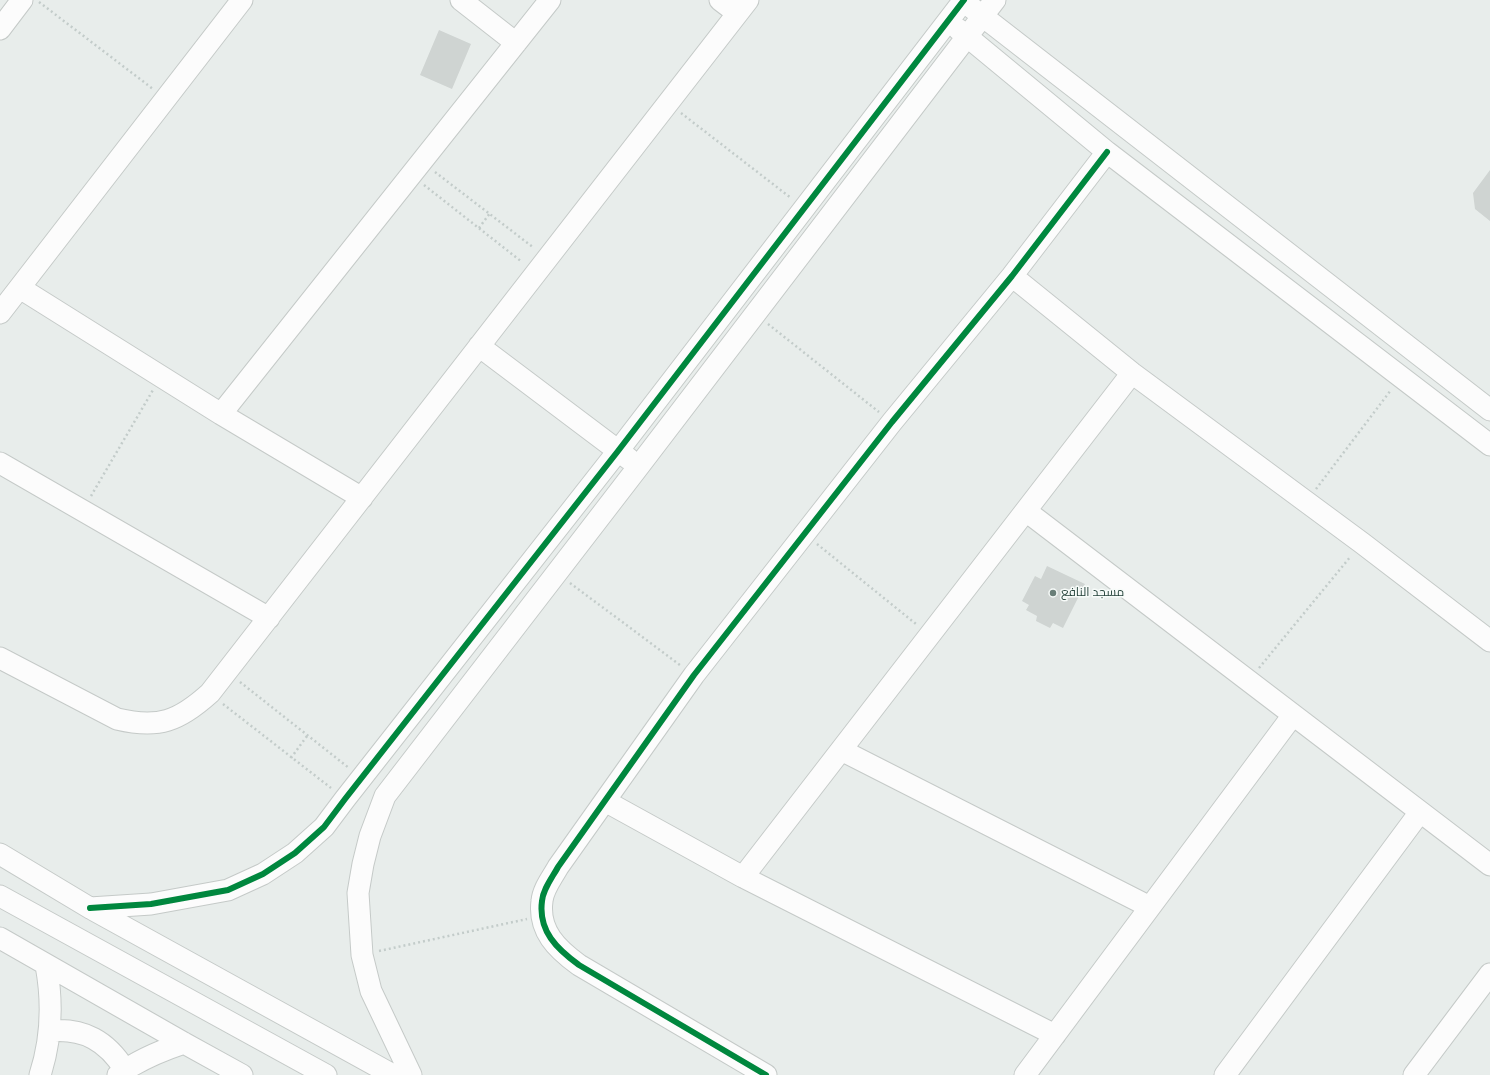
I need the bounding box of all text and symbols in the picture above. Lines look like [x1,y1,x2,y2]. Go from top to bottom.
place label: مسجد النافع [1061,586,1124,600]
marker: مسجد النافع [1048,588,1058,598]

